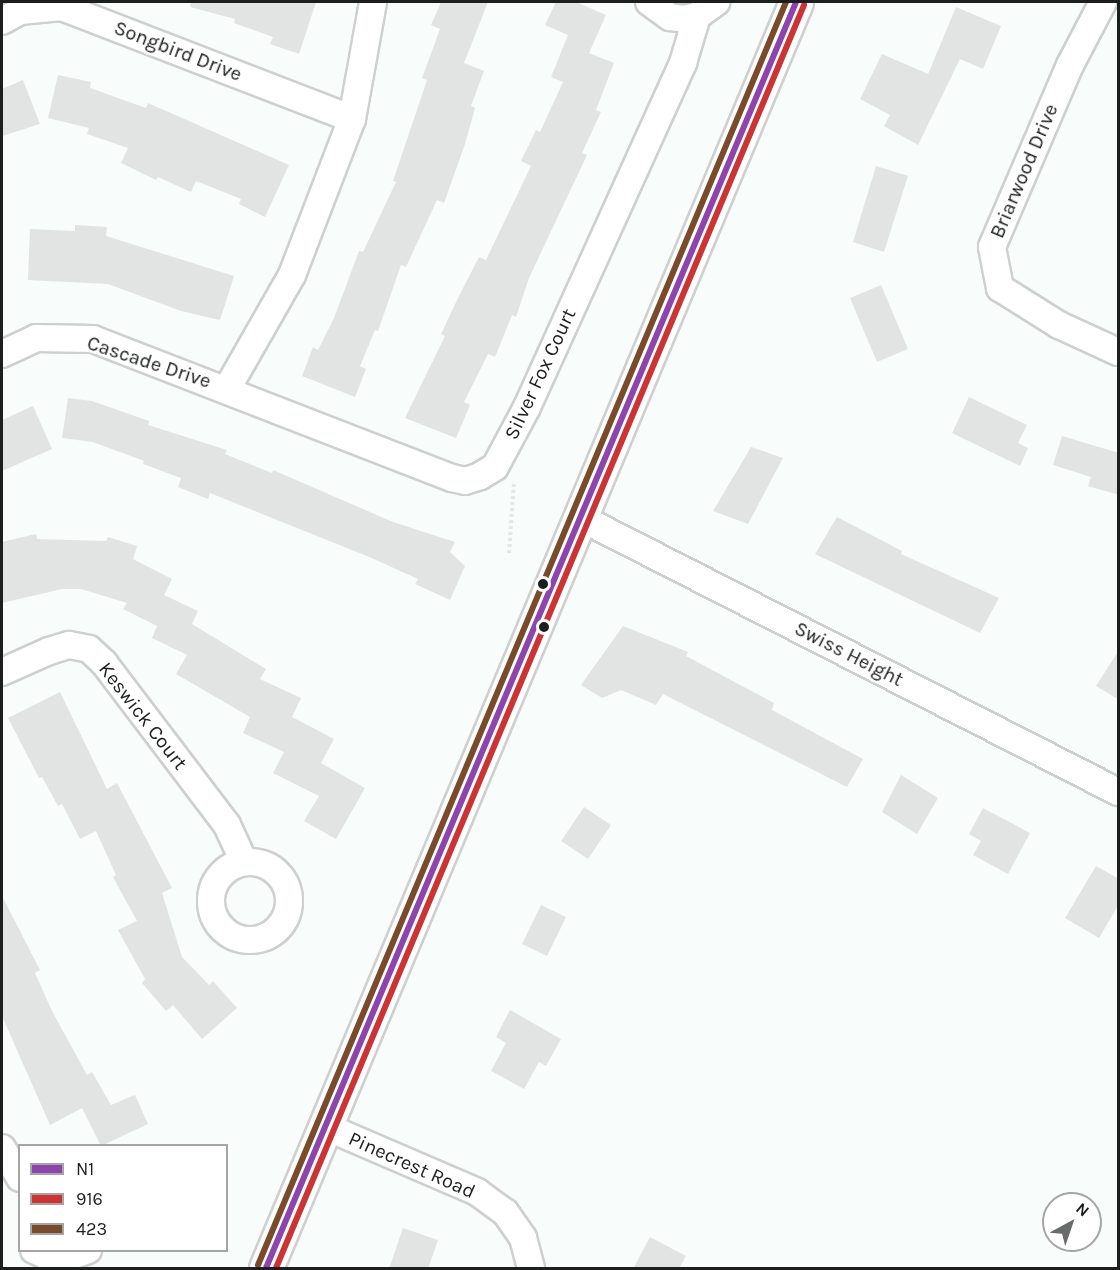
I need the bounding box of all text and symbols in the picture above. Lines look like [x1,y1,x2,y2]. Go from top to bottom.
street label: Songbird Drive [111,16,245,86]
street label: Briarwood Drive [985,100,1063,242]
street label: Silver Fox Court [499,305,581,443]
street label: Cascade Drive [84,331,214,393]
unlabelled marker [537,578,549,590]
street label: Swiss Height [791,616,907,692]
unlabelled marker [538,621,550,633]
street label: Keswick Court [94,657,192,775]
street label: Pinecrest Road [345,1126,479,1204]
legend [18,1144,228,1252]
text: N1 [76,1158,94,1180]
text: 916 [76,1188,103,1210]
north arrow [1042,1192,1102,1252]
text: N [1072,1198,1093,1220]
text: 423 [76,1218,107,1240]

